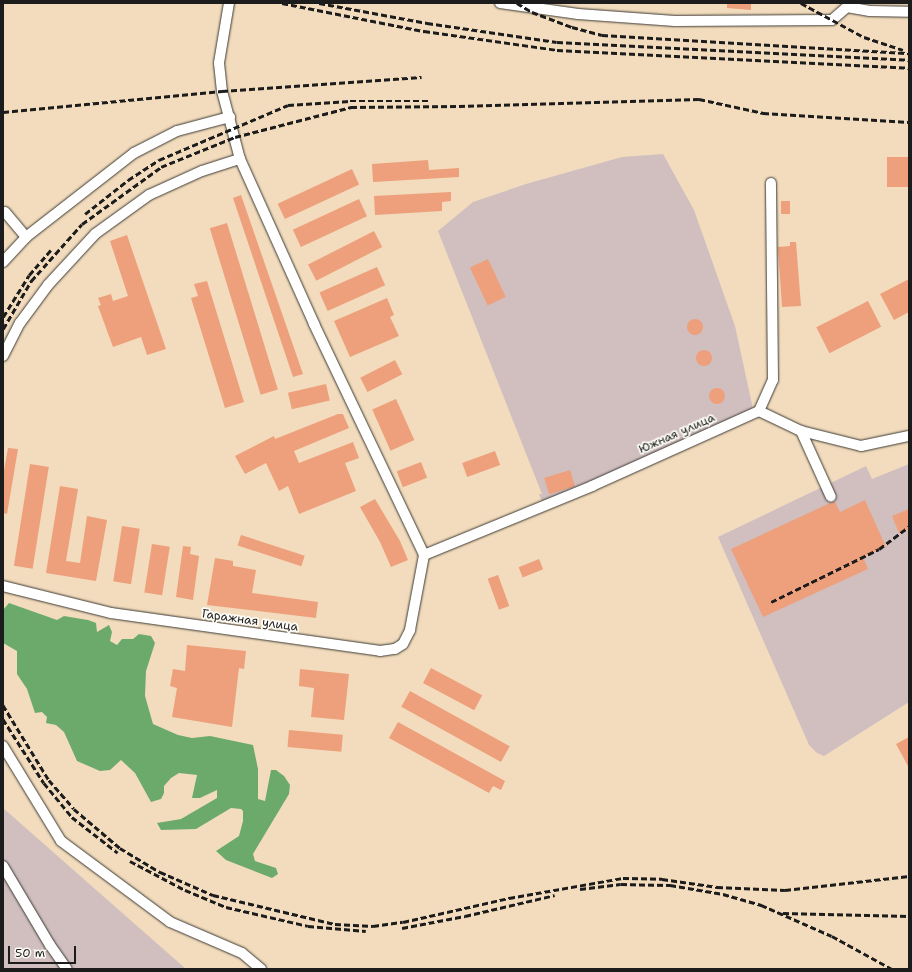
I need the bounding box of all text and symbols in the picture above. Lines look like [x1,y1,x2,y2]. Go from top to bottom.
street label: Южная улица [637,411,717,457]
street label: Гаражная улица [201,607,299,635]
scale bar [10,938,78,964]
text: 50 m [15,945,45,961]

